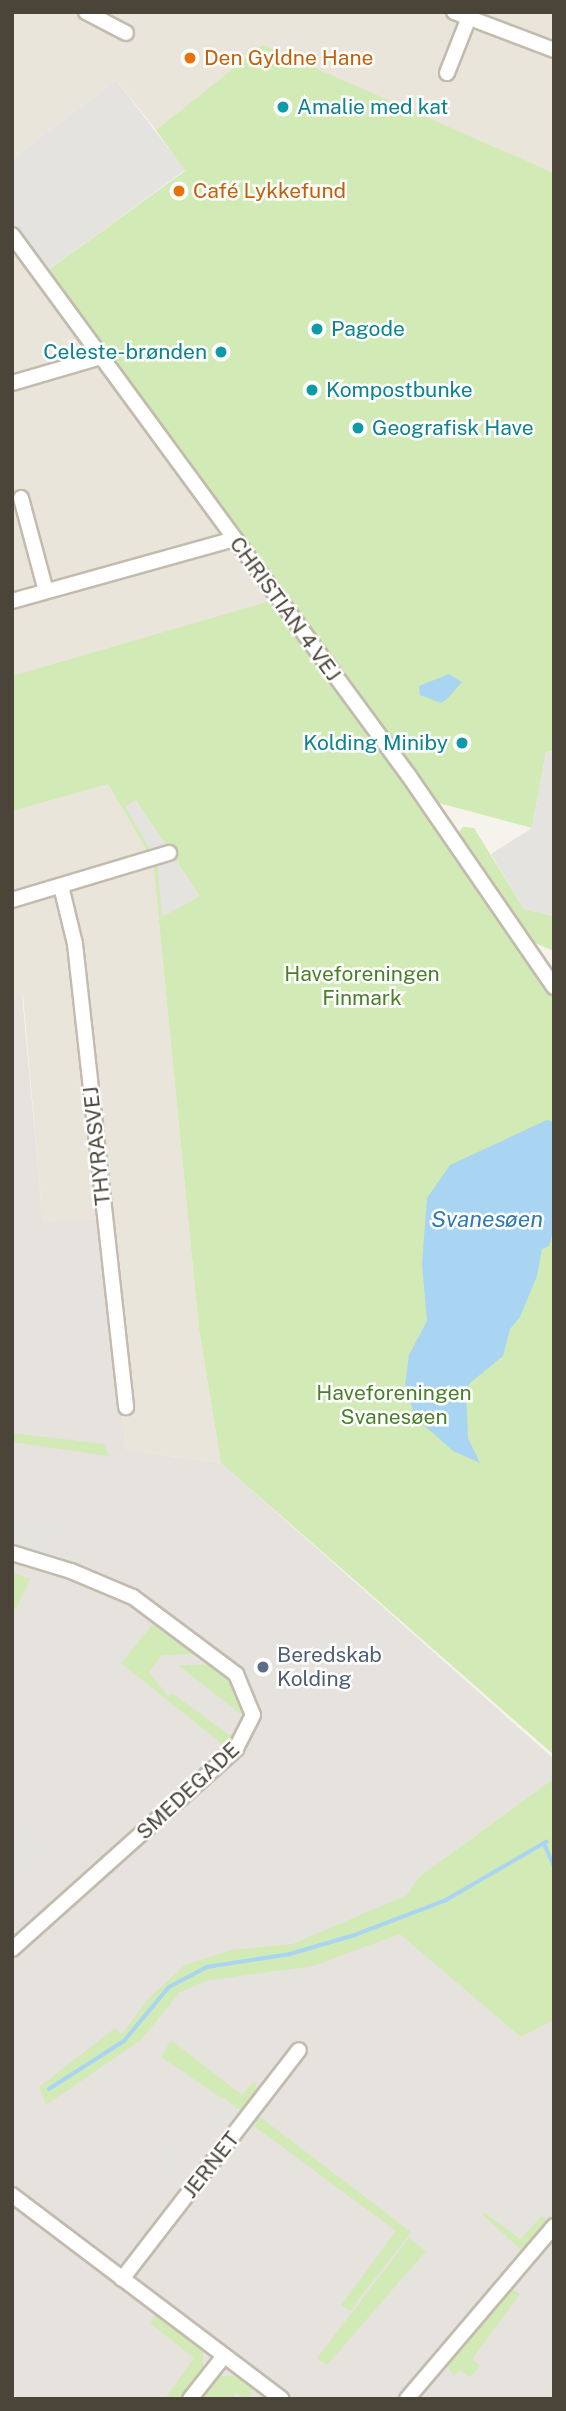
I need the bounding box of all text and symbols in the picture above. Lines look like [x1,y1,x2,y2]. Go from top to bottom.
place label: Den Gyldne Hane [204,45,374,71]
marker: Den Gyldne Hane [182,50,198,66]
place label: Amalie med kat [297,94,449,120]
marker: Amalie med kat [275,99,291,115]
place label: Café Lykkefund [193,178,346,204]
marker: Café Lykkefund [171,183,187,199]
place label: Pagode [331,316,405,342]
marker: Pagode [309,321,325,337]
place label: Celeste-brønden [43,339,207,365]
marker: Celeste-brønden [213,344,229,360]
place label: Kompostbunke [326,377,473,403]
marker: Kompostbunke [304,382,320,398]
place label: Geografisk Have [372,415,534,441]
marker: Geografisk Have [350,420,366,436]
street label: CHRISTIAN 4 VEJ [224,532,346,686]
place label: Kolding Miniby [303,730,448,756]
marker: Kolding Miniby [454,735,470,751]
park label: Haveforeningen Finmark [284,961,440,1011]
street label: THYRASVEJ [78,1085,116,1207]
water label: Svanesøen [431,1205,543,1233]
park label: Haveforeningen Svanesøen [316,1380,472,1430]
place label: Beredskab Kolding [277,1642,382,1692]
marker: Beredskab Kolding [255,1659,271,1675]
street label: SMEDEGADE [131,1737,245,1845]
street label: JERNET [177,2127,245,2203]

